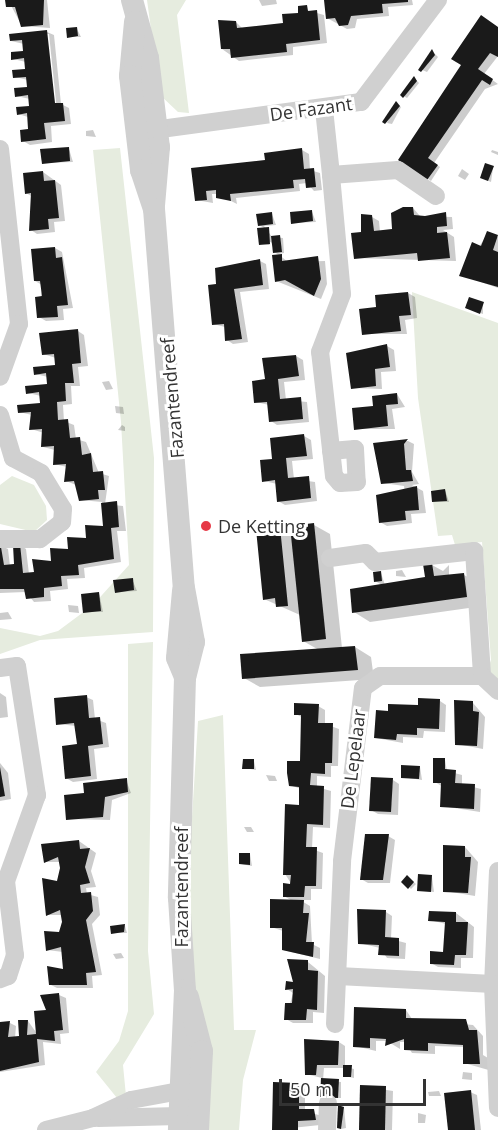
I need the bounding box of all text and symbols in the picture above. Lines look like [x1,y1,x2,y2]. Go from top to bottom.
street label: De Fazant [268,93,354,125]
street label: Fazantendreef [156,337,188,459]
place label: De Ketting [218,515,305,537]
marker: De Ketting [199,519,213,533]
street label: De Lepelaar [336,708,370,810]
street label: Fazantendreef [170,827,192,947]
scale bar [282,1067,429,1105]
text: 50 m [290,1077,332,1101]

